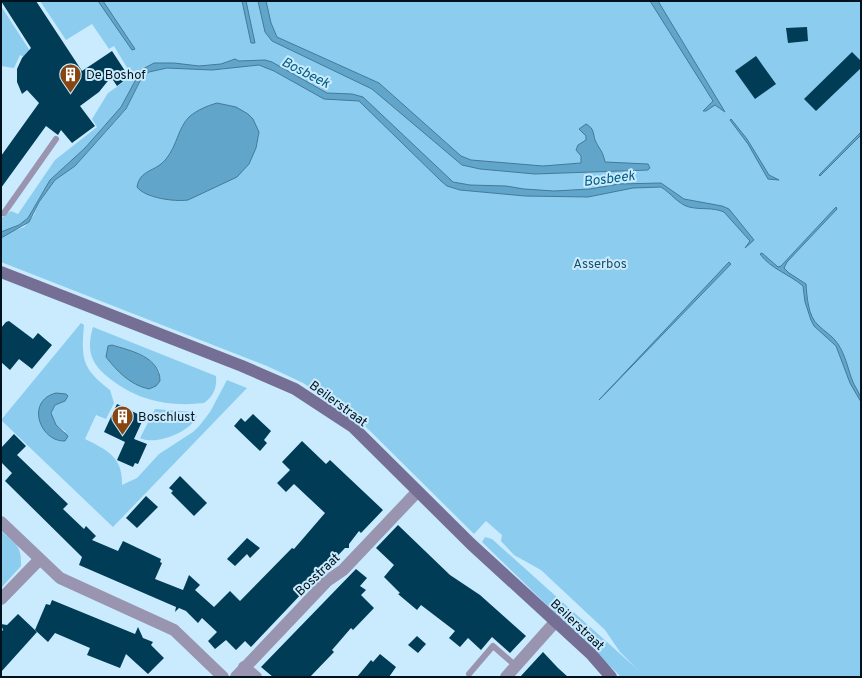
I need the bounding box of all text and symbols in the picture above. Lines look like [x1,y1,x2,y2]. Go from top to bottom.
water label: Bosbeek [278,54,333,93]
building icon: De Boshof [57,61,83,94]
place label: De Boshof [86,68,146,84]
water label: Bosbeek [582,168,637,191]
park label: Asserbos [573,257,627,273]
street label: Beilerstraat [306,378,370,431]
building icon: Boschlust [110,403,136,436]
place label: Boschlust [138,410,195,426]
street label: Bosstraat [293,551,344,600]
street label: Beilerstraat [546,596,607,655]

